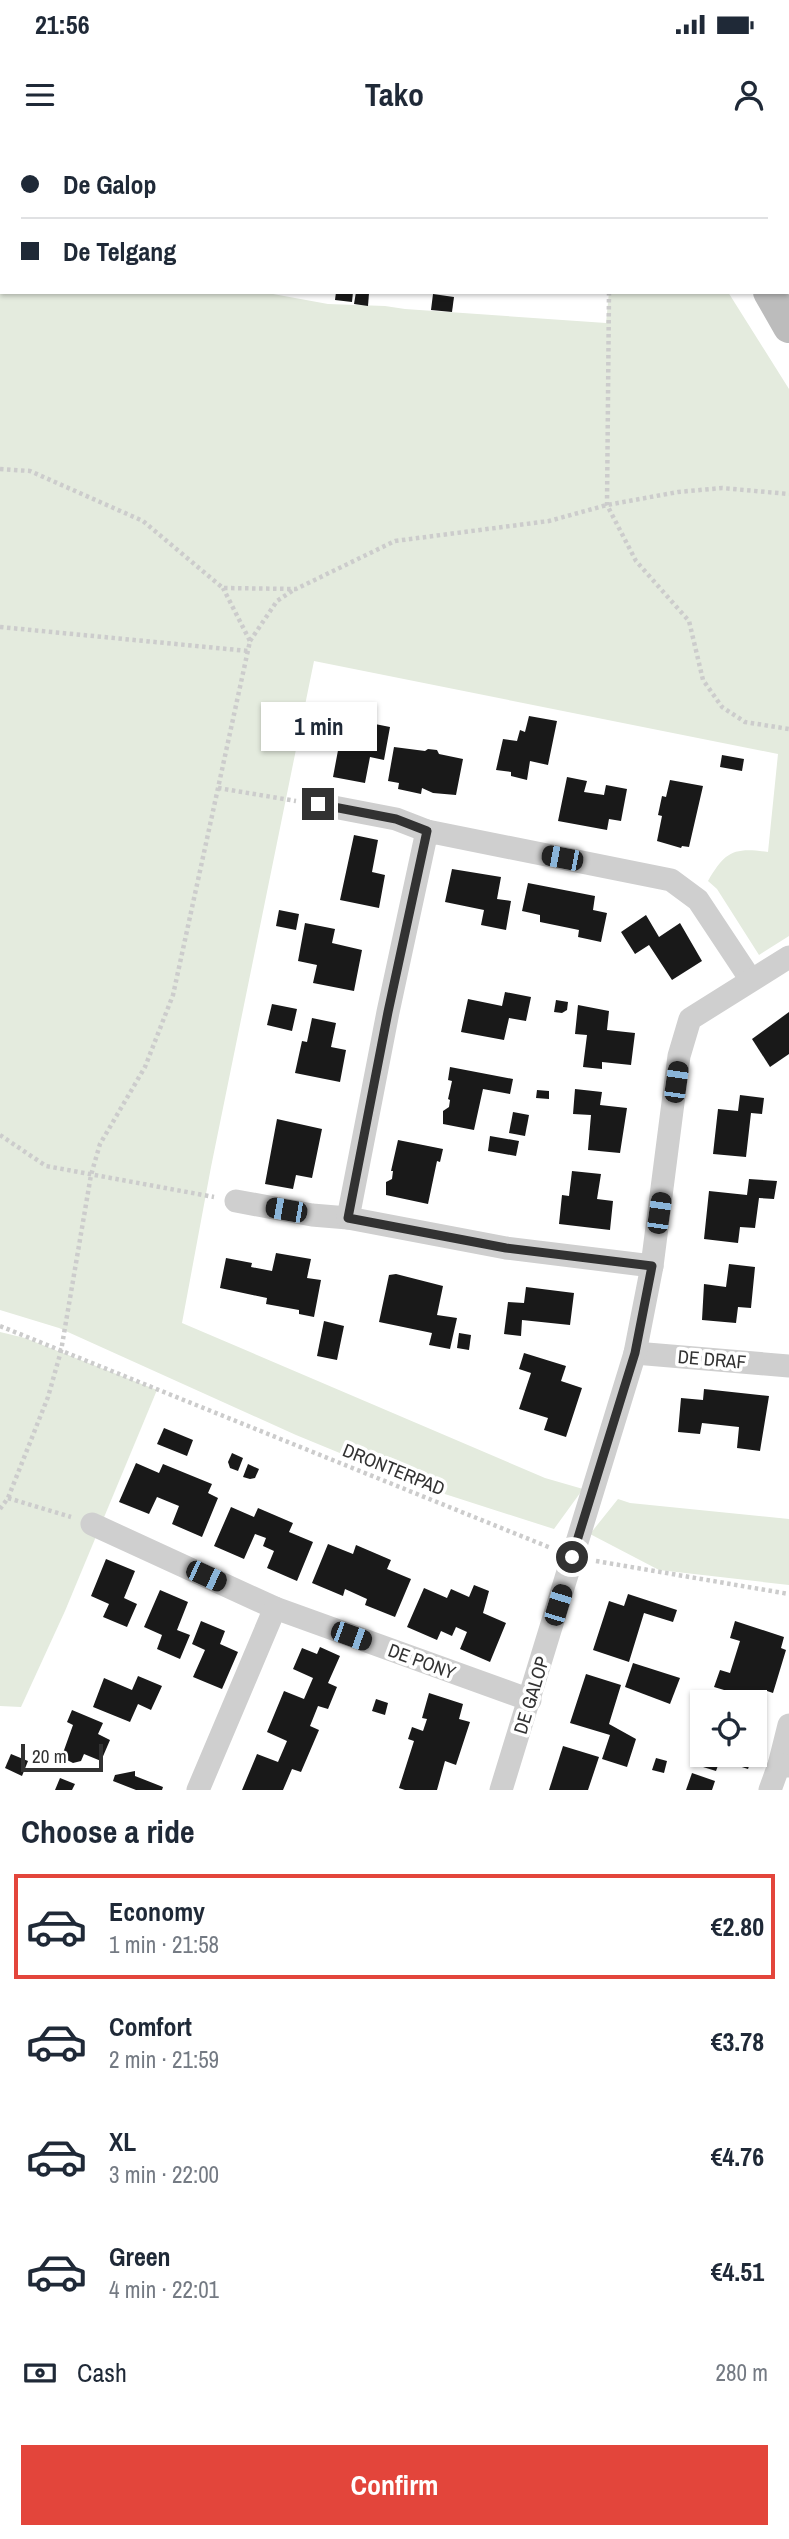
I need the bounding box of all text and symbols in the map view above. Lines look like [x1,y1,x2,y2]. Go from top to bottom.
text: 21:56 [35,7,90,42]
text: Tako [365,73,424,116]
icon: menu [21,76,59,114]
icon: person [730,76,768,114]
text: De Galop [63,167,157,202]
text: De Telgang [63,234,176,269]
callout: 1 min [260,702,376,752]
text: 1 min [294,711,344,742]
route end [302,788,334,820]
car [540,844,585,872]
car [663,1060,690,1104]
car [646,1191,673,1235]
car [264,1196,309,1224]
street label: DE DRAF [677,1343,747,1375]
street label: DRONTERPAD [339,1437,449,1501]
route start [556,1541,588,1573]
car [183,1558,230,1594]
car [542,1582,575,1628]
car [328,1619,375,1653]
street label: DE PONY [385,1637,460,1685]
street label: DE GALOP [507,1653,555,1737]
map controls [690,1690,767,1767]
button: locate [690,1690,767,1767]
scale bar [21,1741,103,1773]
text: 20 m [32,1743,67,1769]
text: Choose a ride [21,1810,195,1853]
text: Economy [109,1894,205,1929]
icon: car [25,1895,88,1958]
text: €2.80 [711,1909,764,1944]
text: 1 min · 21:58 [109,1929,219,1960]
text: Comfort [109,2009,192,2044]
icon: car [25,2010,88,2073]
text: €3.78 [711,2024,764,2059]
text: 2 min · 21:59 [109,2044,219,2075]
text: XL [109,2124,136,2159]
icon: car [25,2125,88,2188]
text: €4.76 [711,2139,764,2174]
text: 3 min · 22:00 [109,2159,219,2190]
text: Green [109,2239,171,2274]
icon: car [25,2240,88,2303]
text: €4.51 [711,2254,764,2289]
text: 4 min · 22:01 [109,2274,219,2305]
icon: cash [21,2354,59,2392]
text: Cash [77,2355,127,2390]
text: 280 m [716,2357,768,2388]
button: Confirm [21,2445,768,2525]

